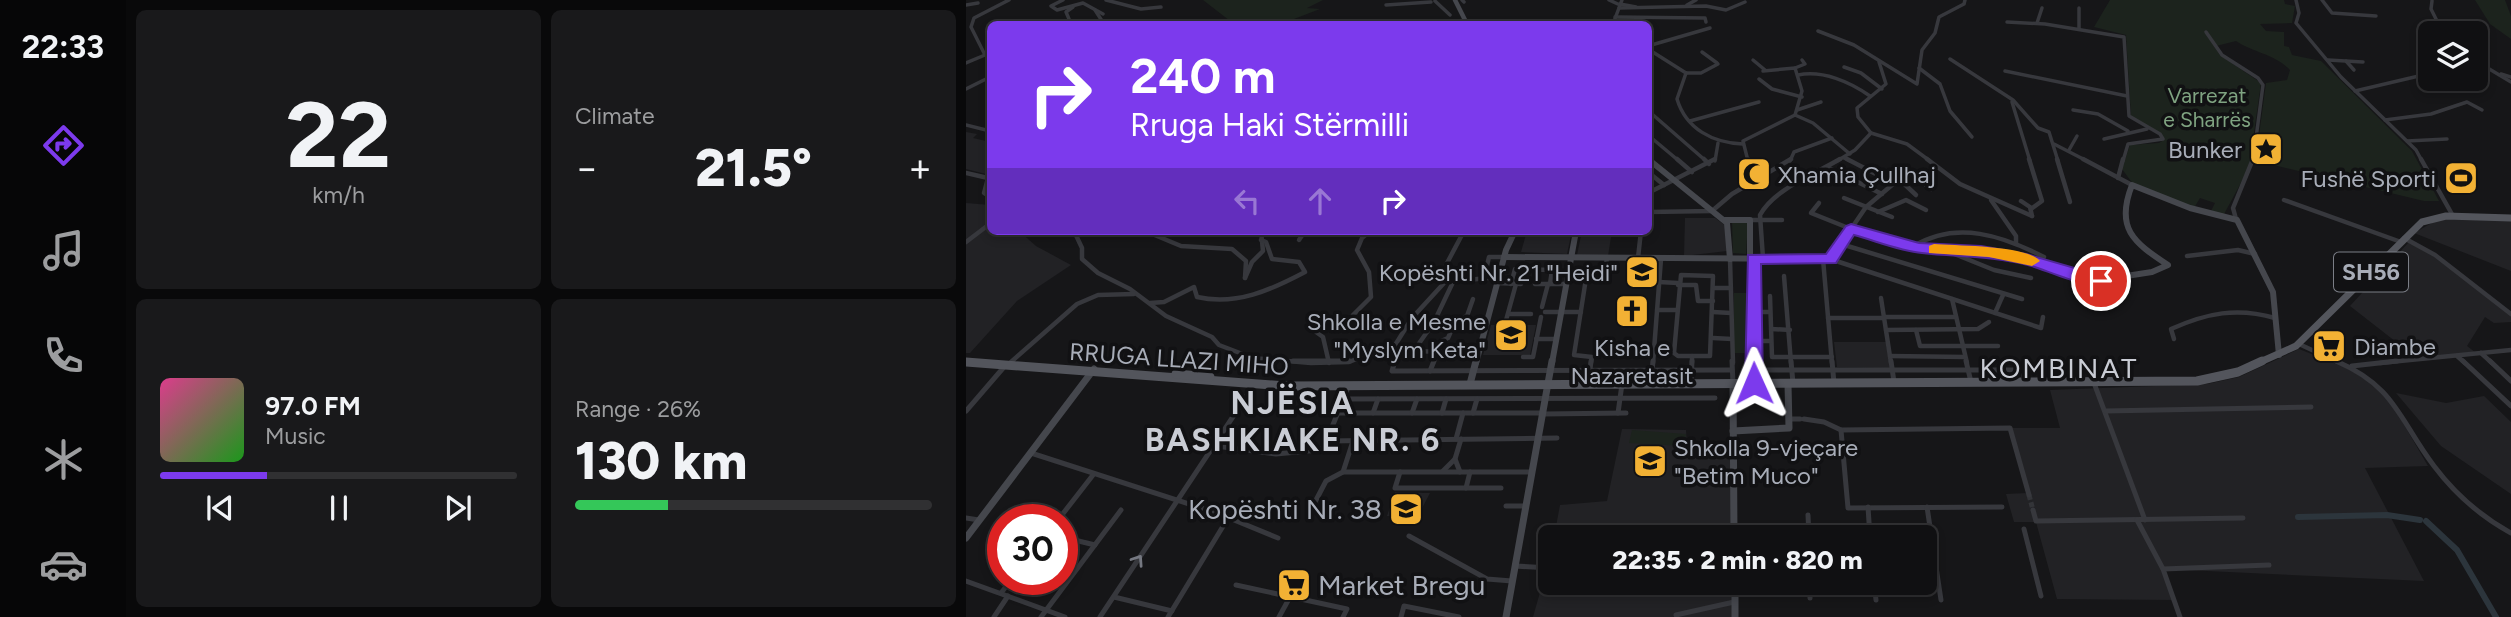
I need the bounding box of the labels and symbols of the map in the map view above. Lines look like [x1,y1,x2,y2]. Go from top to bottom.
park label: Varrezat e Sharrës [2163,83,2251,132]
place icon: Bunker [2247,130,2285,168]
place label: Bunker [2168,135,2242,164]
mosque icon: Xhamia Çullhaj [1735,155,1773,193]
sports icon: Fushë Sporti [2442,159,2480,197]
place label: Xhamia Çullhaj [1778,160,1936,189]
place label: Fushë Sporti [2301,164,2436,193]
pin [2071,251,2131,311]
road number: SH56 [2334,252,2408,292]
school or university icon: Kopështi Nr. 21 "Heidi" [1623,253,1661,291]
place label: Kopështi Nr. 21 "Heidi" [1379,258,1618,287]
church icon: Kisha e Nazaretasit [1613,292,1651,330]
place label: Shkolla e Mesme "Myslym Keta" [1307,307,1486,364]
school or university icon: Shkolla e Mesme "Myslym Keta" [1492,316,1530,354]
supermarket icon: Diambe [2310,327,2348,365]
place label: Diambe [2354,332,2436,361]
place label: Kisha e Nazaretasit [1570,333,1694,390]
street label: RRUGA LLAZI MIHO [1068,337,1290,381]
position arrow [1717,346,1791,420]
district label: KOMBINAT [1980,351,2138,385]
district label: NJËSIA BASHKIAKE NR. 6 [1145,383,1441,459]
place label: Shkolla 9-vjeçare "Betim Muco" [1674,433,1858,490]
school or university icon: Shkolla 9-vjeçare "Betim Muco" [1631,442,1669,480]
school or university icon: Kopështi Nr. 38 [1387,490,1425,528]
place label: Kopështi Nr. 38 [1188,492,1382,526]
speed limit sign: 30 [987,504,1078,595]
one-way arrow [1130,555,1143,568]
supermarket icon: Market Bregu [1275,566,1313,604]
place label: Market Bregu [1318,568,1485,602]

